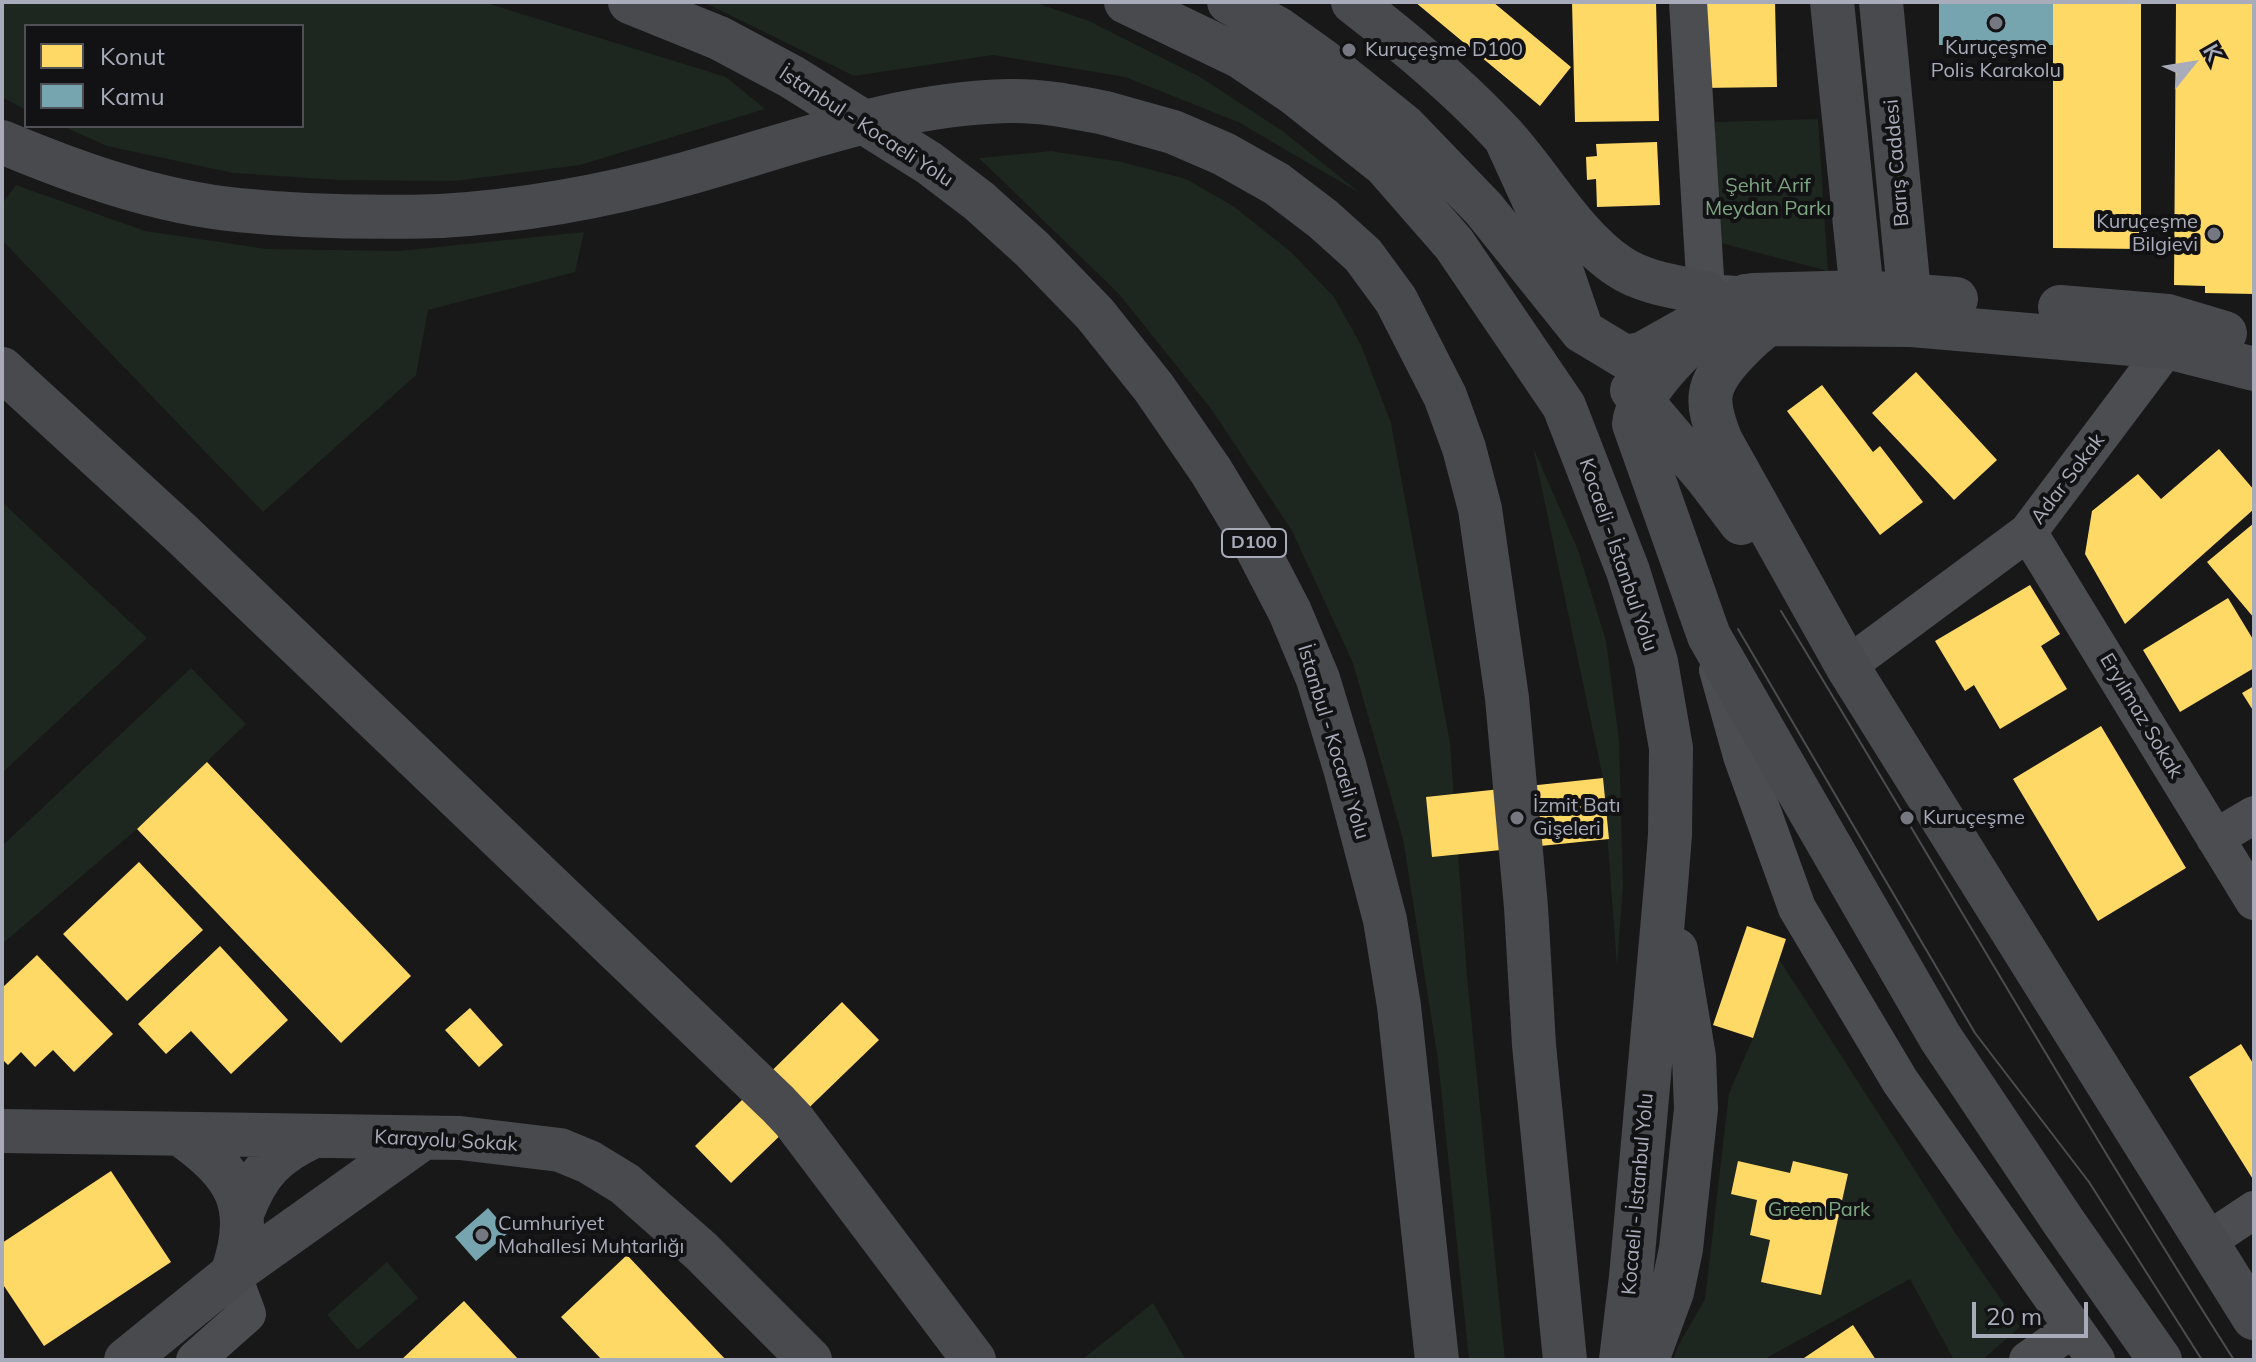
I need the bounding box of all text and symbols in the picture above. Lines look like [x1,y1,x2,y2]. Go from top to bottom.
marker: Kuruçeşme Polis Karakolu [1987,14,2005,32]
legend [24,24,304,128]
north arrow [2152,24,2232,104]
place label: Kuruçeşme Polis Karakolu [1931,36,2061,83]
place label: Kuruçeşme D100 [1365,38,1523,62]
text: K [2197,39,2229,65]
text: Konut [100,41,165,71]
marker: Kuruçeşme D100 [1340,41,1358,59]
street label: İstanbul - Kocaeli Yolu [775,62,957,192]
text: Kamu [100,81,165,111]
street label: Barış Caddesi [1879,98,1915,228]
park label: Şehit Arif Meydan Parkı [1705,174,1831,221]
place label: Kuruçeşme Bilgievi [2096,210,2198,257]
marker: Kuruçeşme Bilgievi [2205,225,2223,243]
street label: Adar Sokak [2026,429,2110,529]
street label: Kocaeli - İstanbul Yolu [1574,455,1662,655]
road number: D100 [1222,529,1286,557]
street label: İstanbul - Kocaeli Yolu [1292,642,1374,842]
street label: Eryılmaz Sokak [2094,649,2188,783]
place label: İzmit Batı Gişeleri [1533,794,1620,841]
place label: Kuruçeşme [1923,806,2025,830]
marker: İzmit Batı Gişeleri [1508,809,1526,827]
marker: Kuruçeşme [1898,809,1916,827]
street label: Kocaeli - İstanbul Yolu [1617,1092,1659,1296]
street label: Karayolu Sokak [374,1125,518,1157]
park label: Green Park [1768,1198,1870,1222]
place label: Cumhuriyet Mahallesi Muhtarlığı [498,1212,684,1259]
marker: Cumhuriyet Mahallesi Muhtarlığı [473,1226,491,1244]
scale bar [1976,1286,2092,1336]
text: 20 m [1986,1301,2042,1331]

